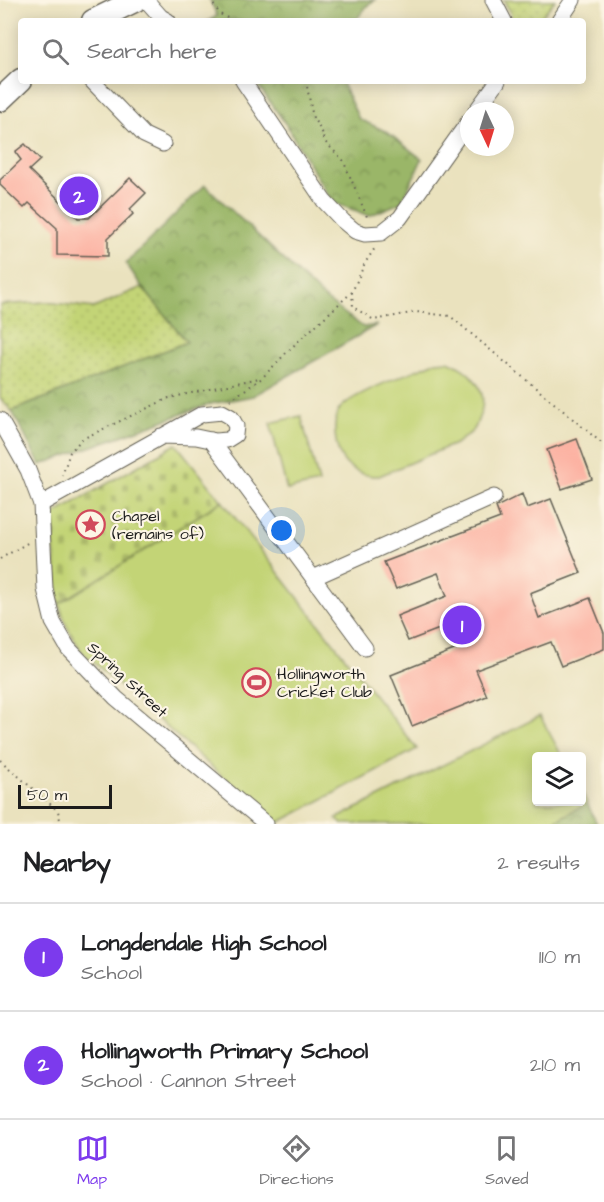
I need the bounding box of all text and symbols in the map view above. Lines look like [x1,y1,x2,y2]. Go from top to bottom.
search box [18,18,586,84]
icon: search [39,35,72,68]
text: Search here [87,36,217,67]
north arrow [460,102,514,156]
pin: 2 [60,174,98,218]
place label: Chapel (remains of) [112,505,204,545]
place icon: Chapel (remains of) [75,508,107,540]
your location [267,516,296,545]
pin: 1 [442,602,482,648]
street label: Spring Street [82,637,173,724]
place label: Hollingworth Cricket Club [277,663,372,703]
sports icon: Hollingworth Cricket Club [240,666,272,698]
map controls [532,752,586,806]
button: layers [532,752,586,806]
scale bar [18,782,112,810]
text: 50 m [27,784,67,806]
text: Nearby [24,845,111,881]
text: 2 results [497,849,580,877]
text: Longdendale High School [81,928,327,959]
text: 1 [42,943,45,971]
text: 110 m [539,943,580,971]
text: School [81,959,142,987]
text: Hollingworth Primary School [81,1036,368,1067]
text: 2 [38,1051,49,1079]
text: 210 m [530,1051,580,1079]
text: School · Cannon Street [81,1067,296,1095]
tab: Map [76,1132,109,1190]
tab: Directions [260,1132,334,1190]
tab: Saved [485,1132,528,1190]

